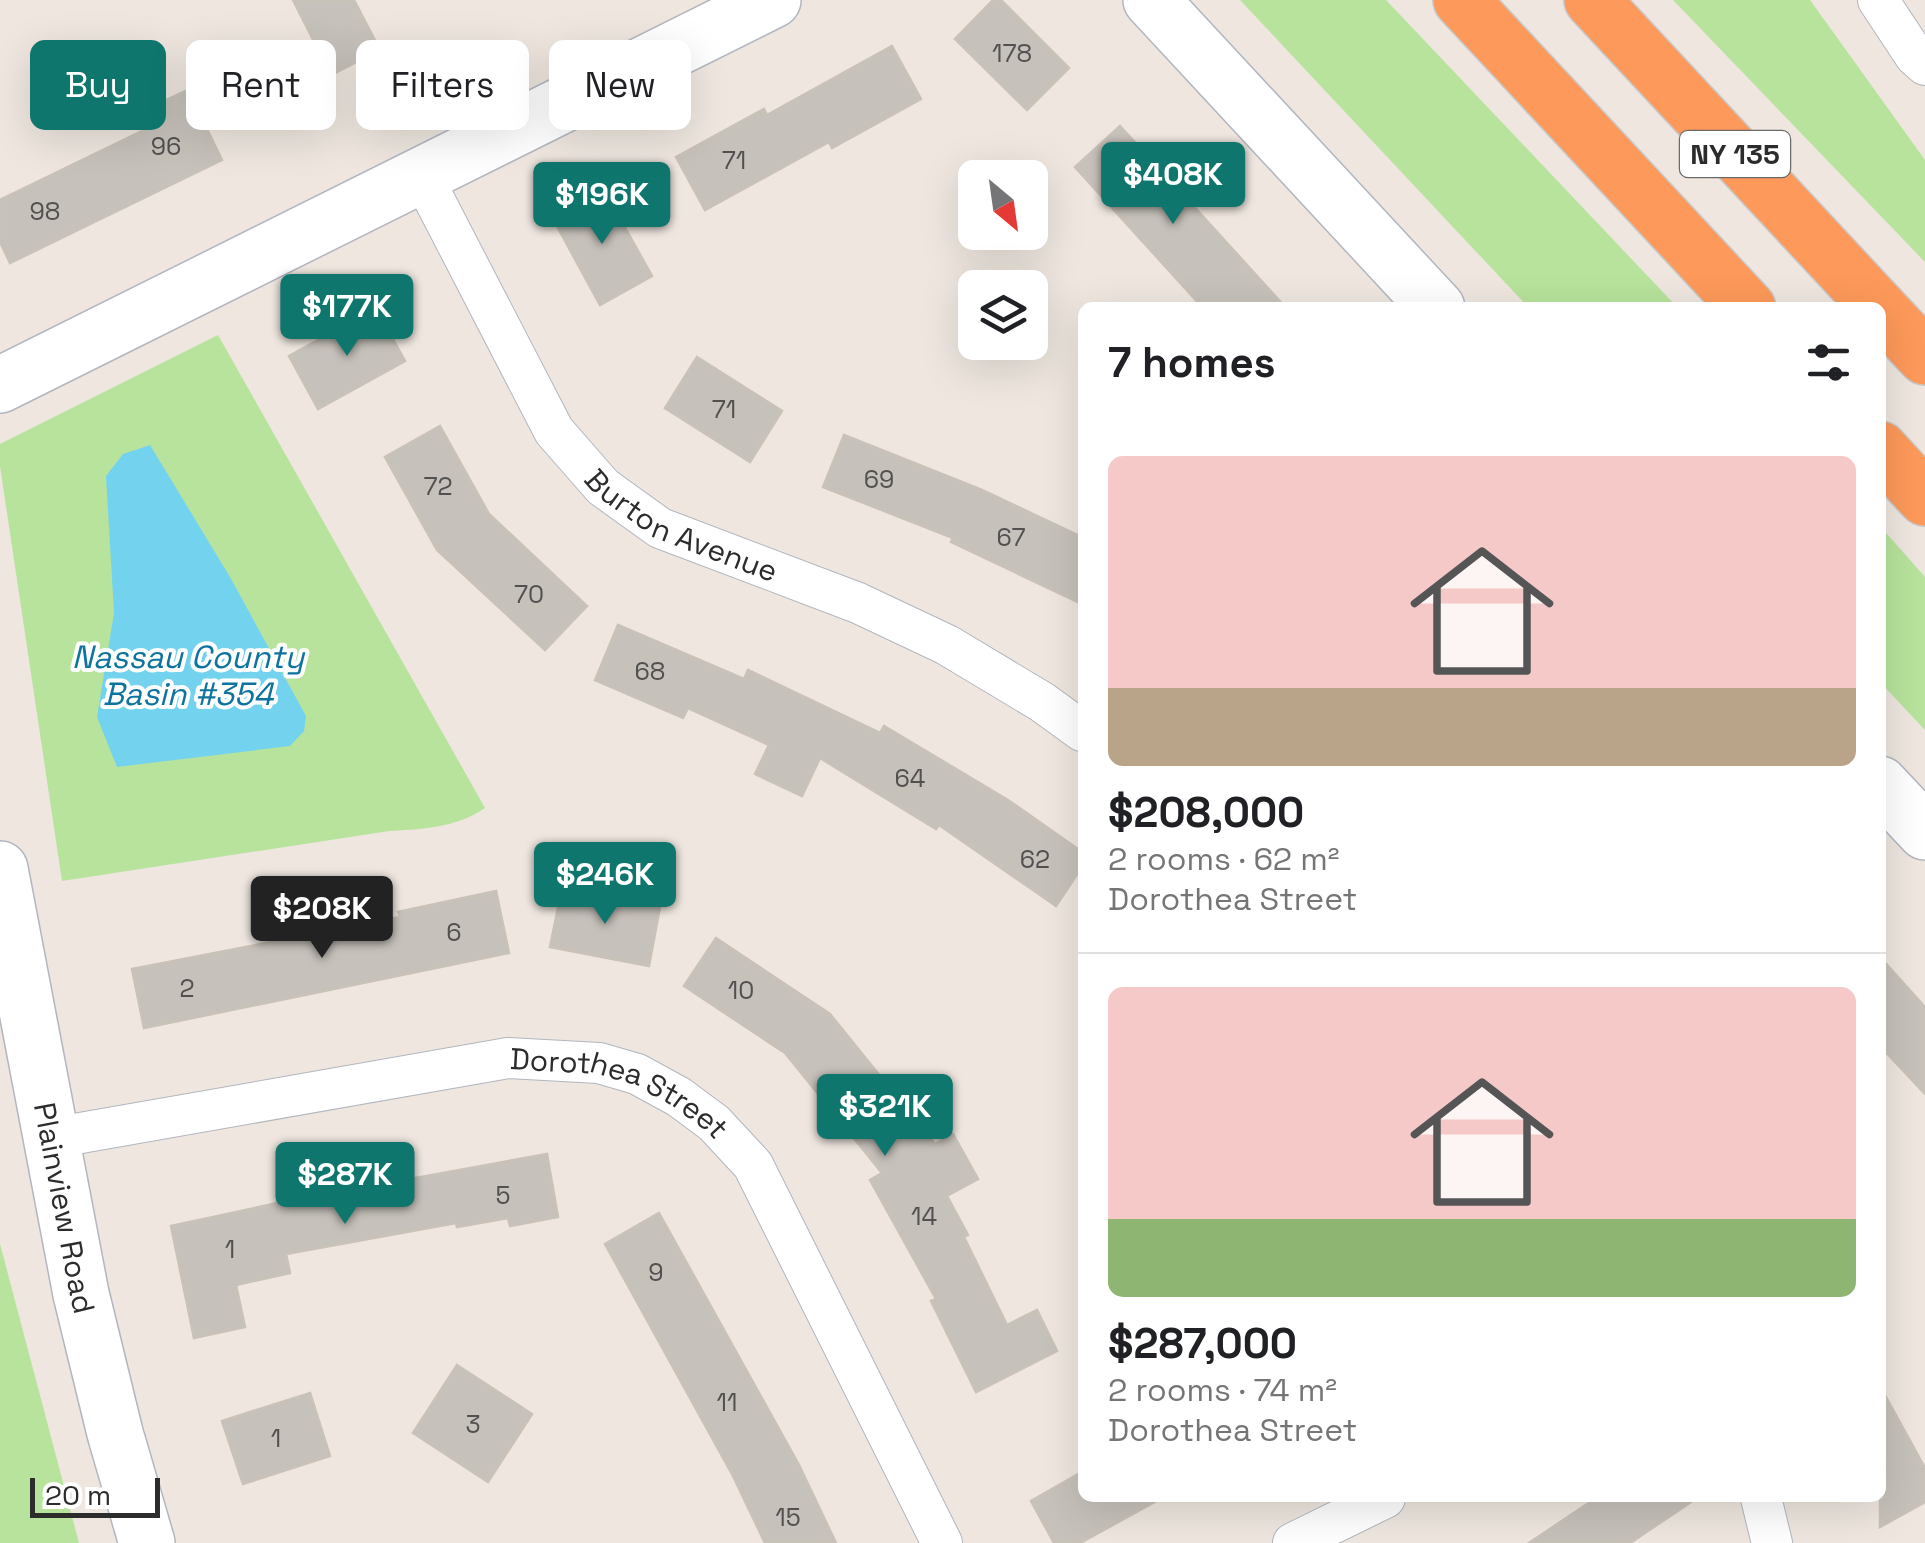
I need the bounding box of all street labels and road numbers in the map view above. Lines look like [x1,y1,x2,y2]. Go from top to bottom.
road number: NY 135 [1680,131,1790,177]
street label: Burton Avenue [576,460,783,590]
street label: Dorothea Street [509,1039,738,1146]
street label: Plainview Road [25,1099,105,1318]

